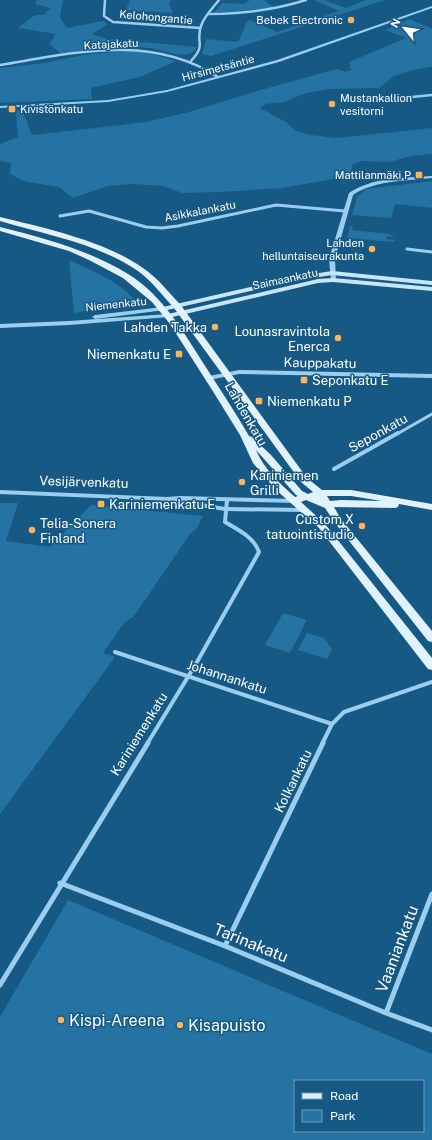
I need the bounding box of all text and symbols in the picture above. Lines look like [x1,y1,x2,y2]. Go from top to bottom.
street label: Kelohongantie [119,8,193,26]
north arrow [384,8,424,48]
place label: Bebek Electronic [256,14,343,26]
marker: Bebek Electronic [346,15,356,25]
text: N [388,16,403,30]
street label: Katajakatu [83,37,139,51]
street label: Hirsimetsäntie [180,53,256,83]
place label: Mustankallion vesitorni [340,92,412,117]
marker: Mustankallion vesitorni [327,99,337,109]
place label: Kivistönkatu [20,103,83,115]
marker: Kivistönkatu [7,104,17,114]
place label: Mattilanmäki P [335,169,411,181]
marker: Mattilanmäki P [414,170,424,180]
street label: Asikkalankatu [163,198,237,224]
place label: Lahden helluntaiseurakunta [262,237,364,262]
marker: Lahden helluntaiseurakunta [367,244,377,254]
street label: Saimaankatu [251,266,319,292]
street label: Niemenkatu [85,295,147,313]
place label: Lahden Takka [123,320,207,335]
marker: Lahden Takka [210,322,220,332]
place label: Lounasravintola Enerca [234,324,330,354]
marker: Lounasravintola Enerca [333,333,343,343]
place label: Niemenkatu E [87,347,171,362]
marker: Niemenkatu E [174,349,184,359]
street label: Kauppakatu [283,355,357,371]
place label: Seponkatu E [312,373,388,388]
marker: Seponkatu E [299,375,309,385]
street label: Lahdenkatu [222,379,270,449]
place label: Niemenkatu P [267,394,352,409]
marker: Niemenkatu P [254,396,264,406]
street label: Seponkatu [346,411,410,455]
place label: Kariniemen Grilli [250,468,319,498]
street label: Vesijärvenkatu [39,473,129,491]
marker: Kariniemen Grilli [237,477,247,487]
place label: Kariniemenkatu E [109,497,215,512]
marker: Kariniemenkatu E [96,499,106,509]
place label: Custom X tatuointistudio [266,512,354,542]
place label: Telia-Sonera Finland [40,516,116,546]
marker: Custom X tatuointistudio [357,521,367,531]
marker: Telia-Sonera Finland [27,525,37,535]
street label: Johannankatu [185,657,269,697]
street label: Kariniemenkatu [107,690,171,778]
street label: Kolkankatu [271,747,315,815]
street label: Vaaniankatu [372,903,422,995]
street label: Tarinakatu [211,919,291,967]
place label: Kispi-Areena [69,1011,165,1030]
marker: Kispi-Areena [56,1015,66,1025]
place label: Kisapuisto [188,1016,266,1035]
marker: Kisapuisto [175,1020,185,1030]
legend [294,1080,424,1132]
text: Road [330,1089,358,1103]
text: Park [330,1109,356,1123]

